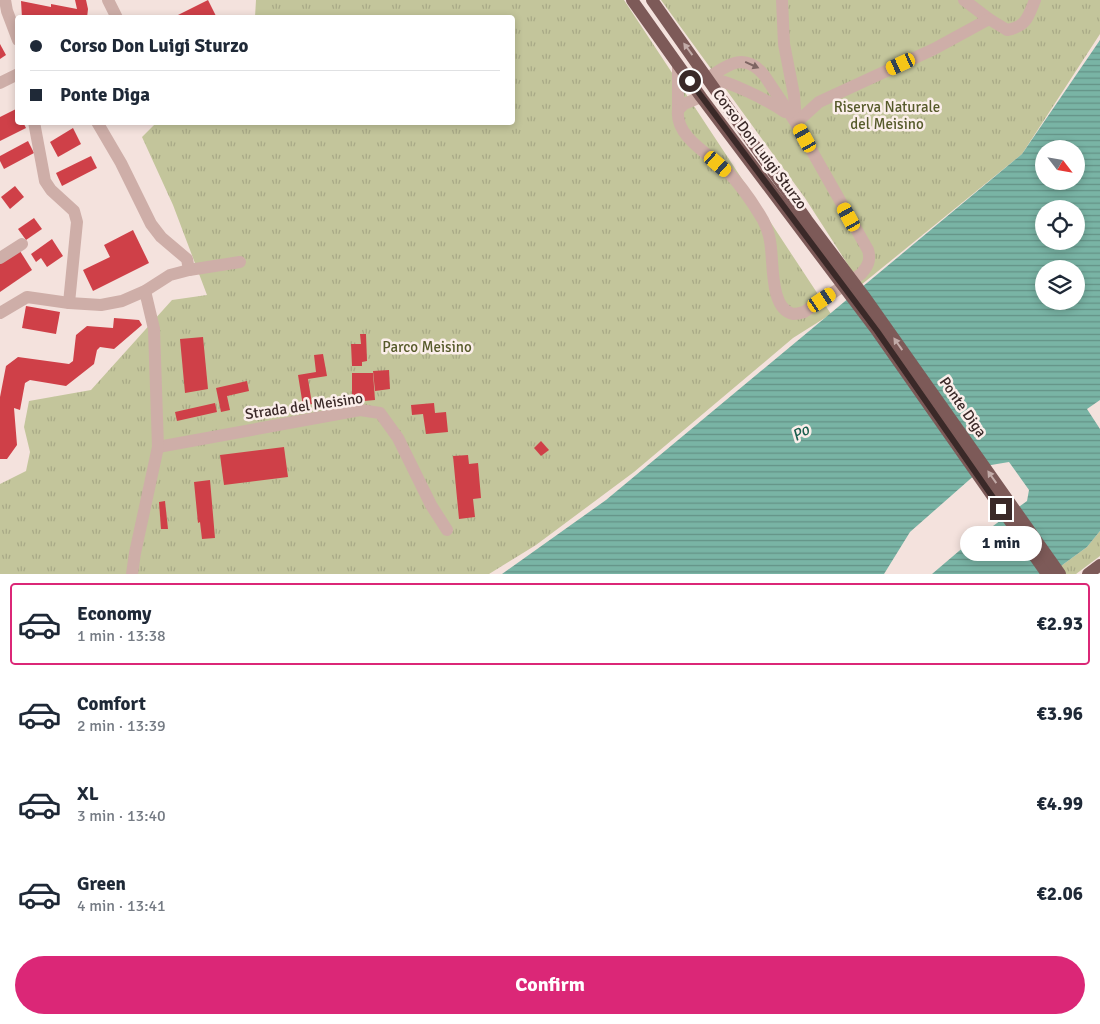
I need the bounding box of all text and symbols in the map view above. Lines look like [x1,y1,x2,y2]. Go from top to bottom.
text: Corso Don Luigi Sturzo [60,34,249,58]
one-way arrow [683,43,693,56]
car [884,51,917,77]
one-way arrow [745,62,759,70]
route start [679,70,701,92]
text: Ponte Diga [60,83,150,107]
street label: Corso Don Luigi Sturzo [709,85,811,213]
park label: Riserva Naturale del Meisino [834,98,940,133]
car [791,121,818,155]
north arrow [1035,140,1085,190]
map controls [1035,140,1085,310]
car [701,148,734,180]
car [835,200,862,234]
button: locate [1035,200,1085,250]
button: layers [1035,260,1085,310]
car [805,285,838,315]
one-way arrow [893,337,903,351]
park label: Parco Meisino [382,338,472,356]
street label: Ponte Diga [936,373,990,441]
street label: Strada del Meisino [244,389,364,423]
water label: Po [788,420,813,446]
one-way arrow [987,470,997,484]
route end [990,498,1012,520]
callout: 1 min [960,526,1042,562]
text: 1 min [982,533,1020,553]
icon: car [17,602,62,647]
text: Economy [77,602,151,626]
text: €2.93 [1037,612,1083,636]
text: 1 min · 13:38 [77,626,166,646]
icon: car [17,692,62,737]
text: Comfort [77,692,146,716]
text: €3.96 [1037,702,1083,726]
text: 2 min · 13:39 [77,716,166,736]
icon: car [17,782,62,827]
text: XL [77,782,99,806]
text: €4.99 [1037,792,1083,816]
text: 3 min · 13:40 [77,806,166,826]
icon: car [17,872,62,917]
text: Green [77,872,126,896]
text: €2.06 [1037,882,1083,906]
text: 4 min · 13:41 [77,896,166,916]
button: Confirm [15,956,1085,1014]

